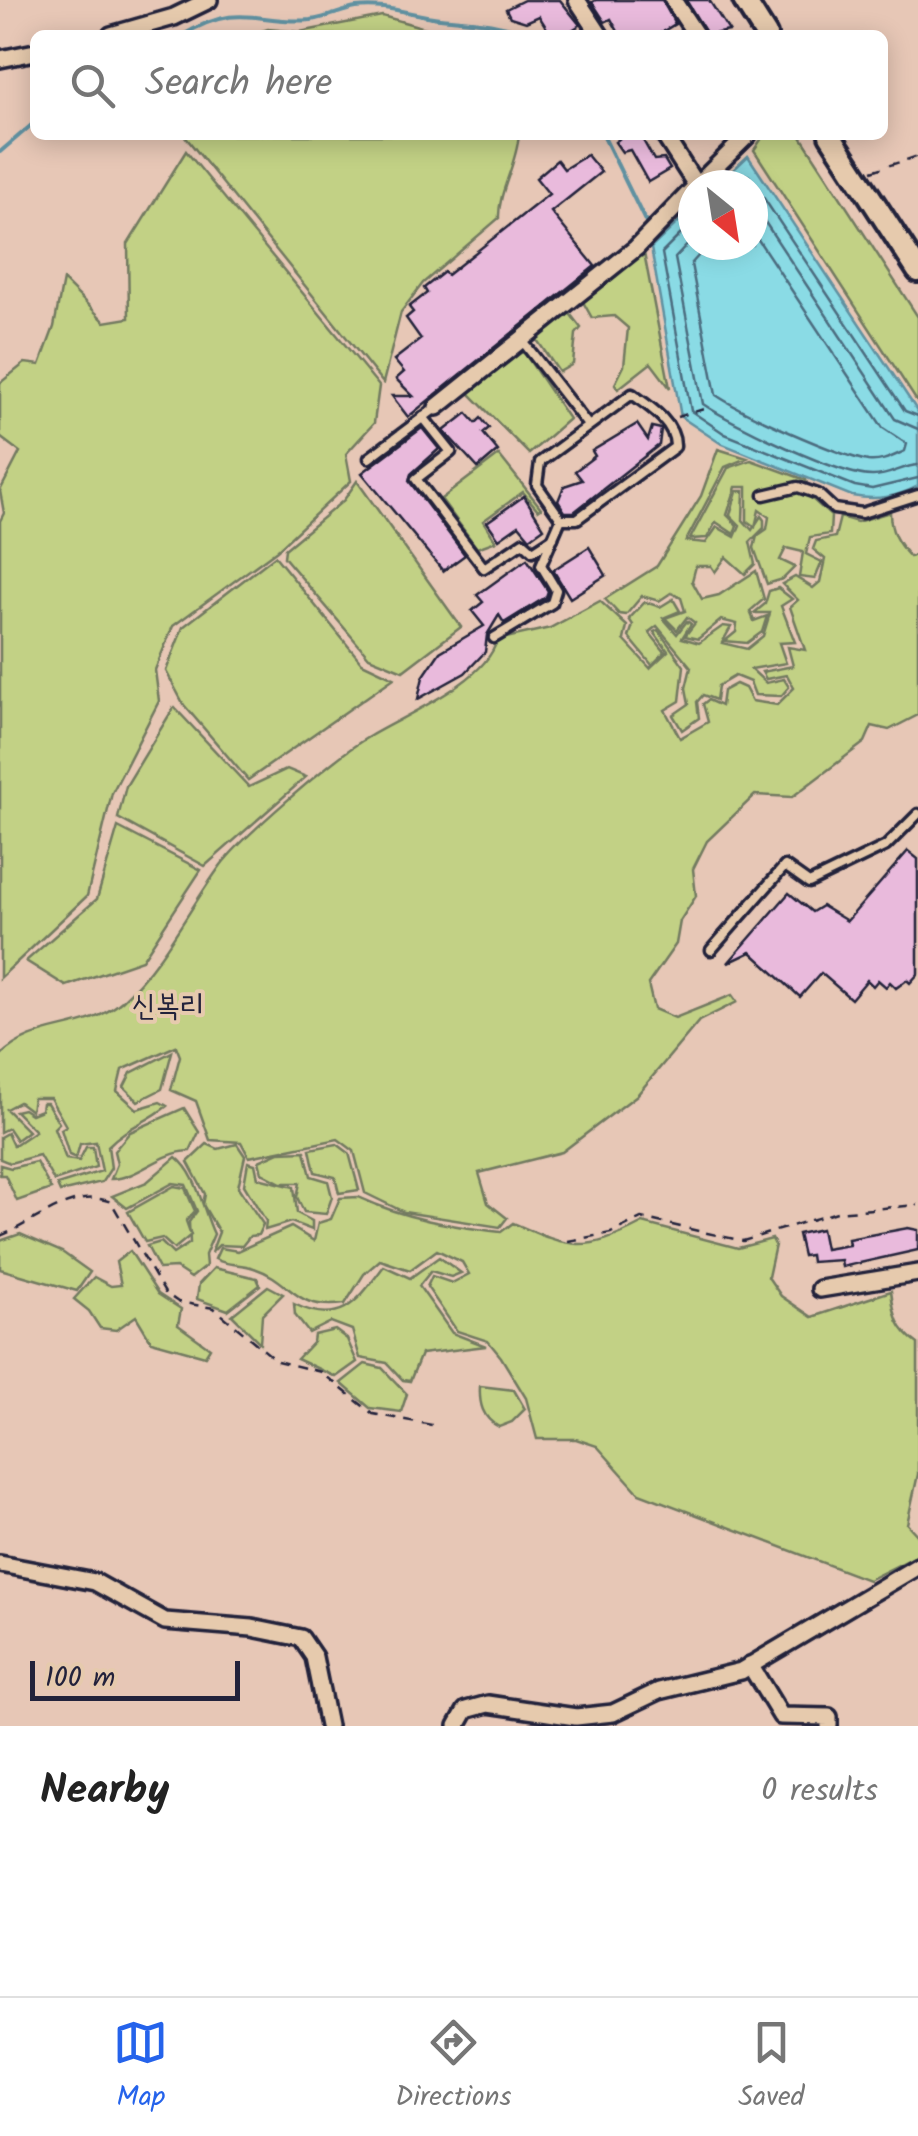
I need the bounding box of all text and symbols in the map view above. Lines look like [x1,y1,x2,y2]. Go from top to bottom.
search box [30,30,888,140]
text: Search here [145,55,332,115]
icon: search [65,58,120,113]
north arrow [678,170,768,260]
district label: 신복리 [132,983,204,1031]
scale bar [30,1656,240,1700]
text: 100 m [45,1656,115,1701]
text: Nearby [40,1758,169,1825]
text: 0 results [761,1766,878,1817]
tab: Map [113,2015,168,2120]
tab: Directions [395,2015,511,2120]
tab: Saved [738,2015,805,2120]

